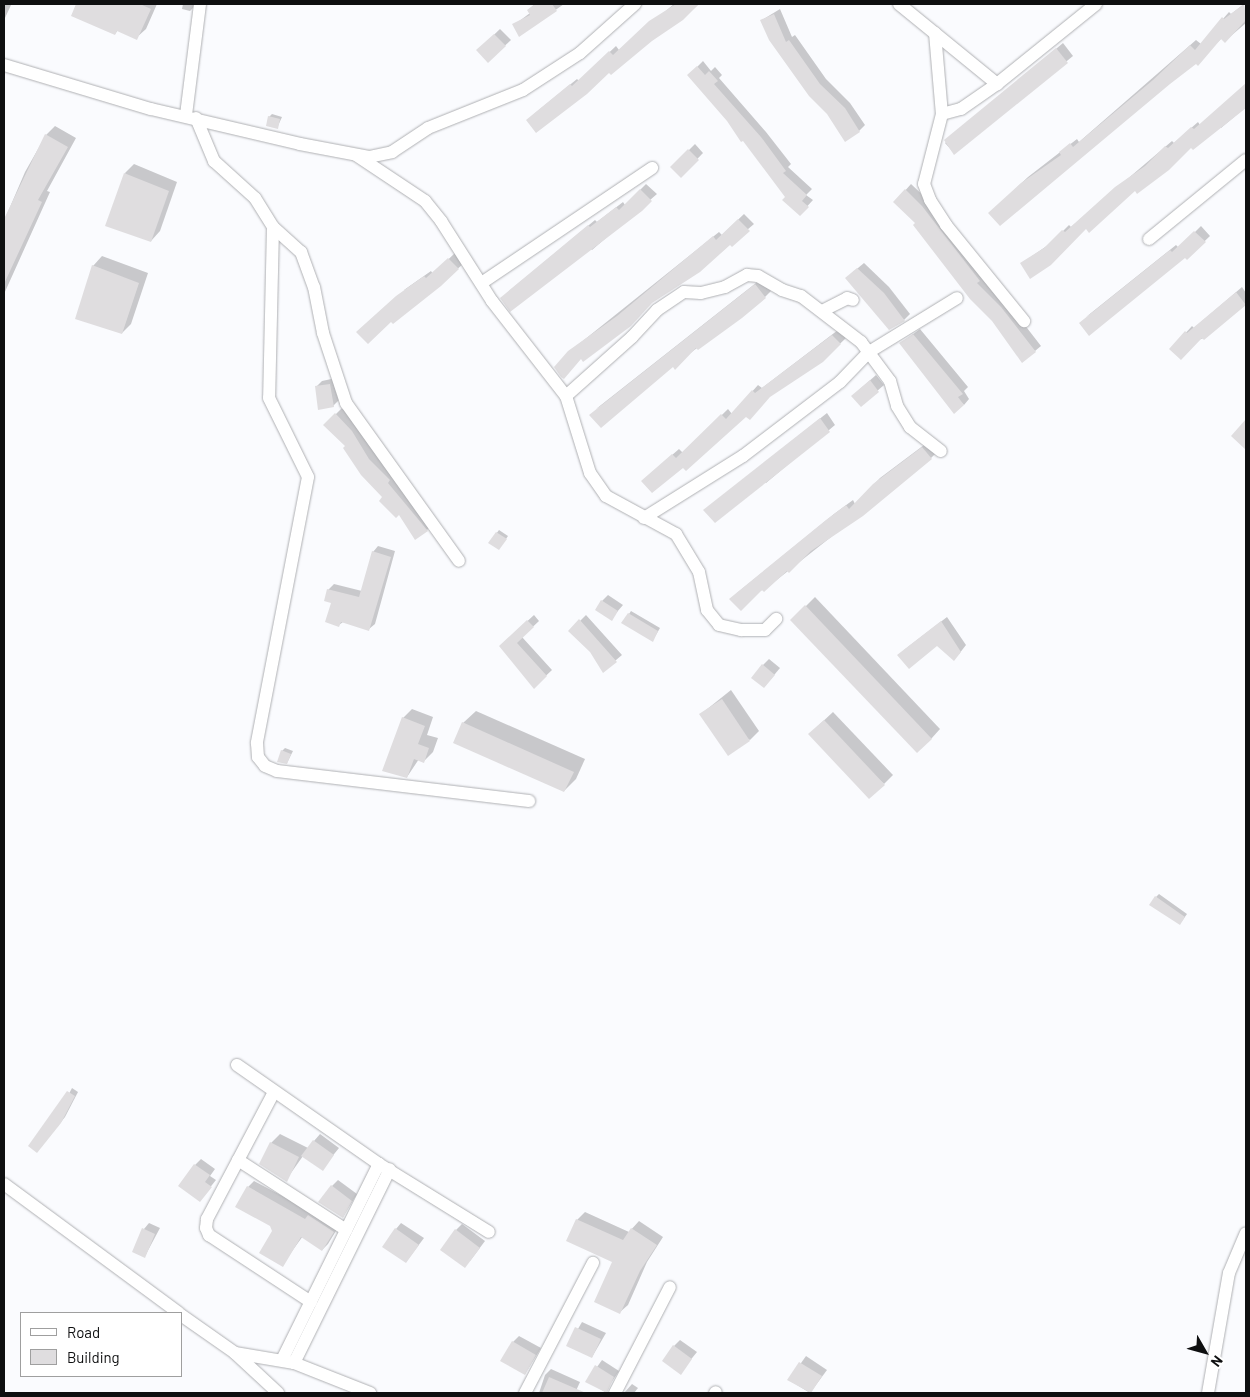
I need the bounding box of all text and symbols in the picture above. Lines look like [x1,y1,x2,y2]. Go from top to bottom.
legend [20,1312,182,1377]
text: Road [67,1323,100,1341]
north arrow [1180,1327,1230,1377]
text: Building [67,1348,120,1366]
text: N [1208,1353,1227,1370]

